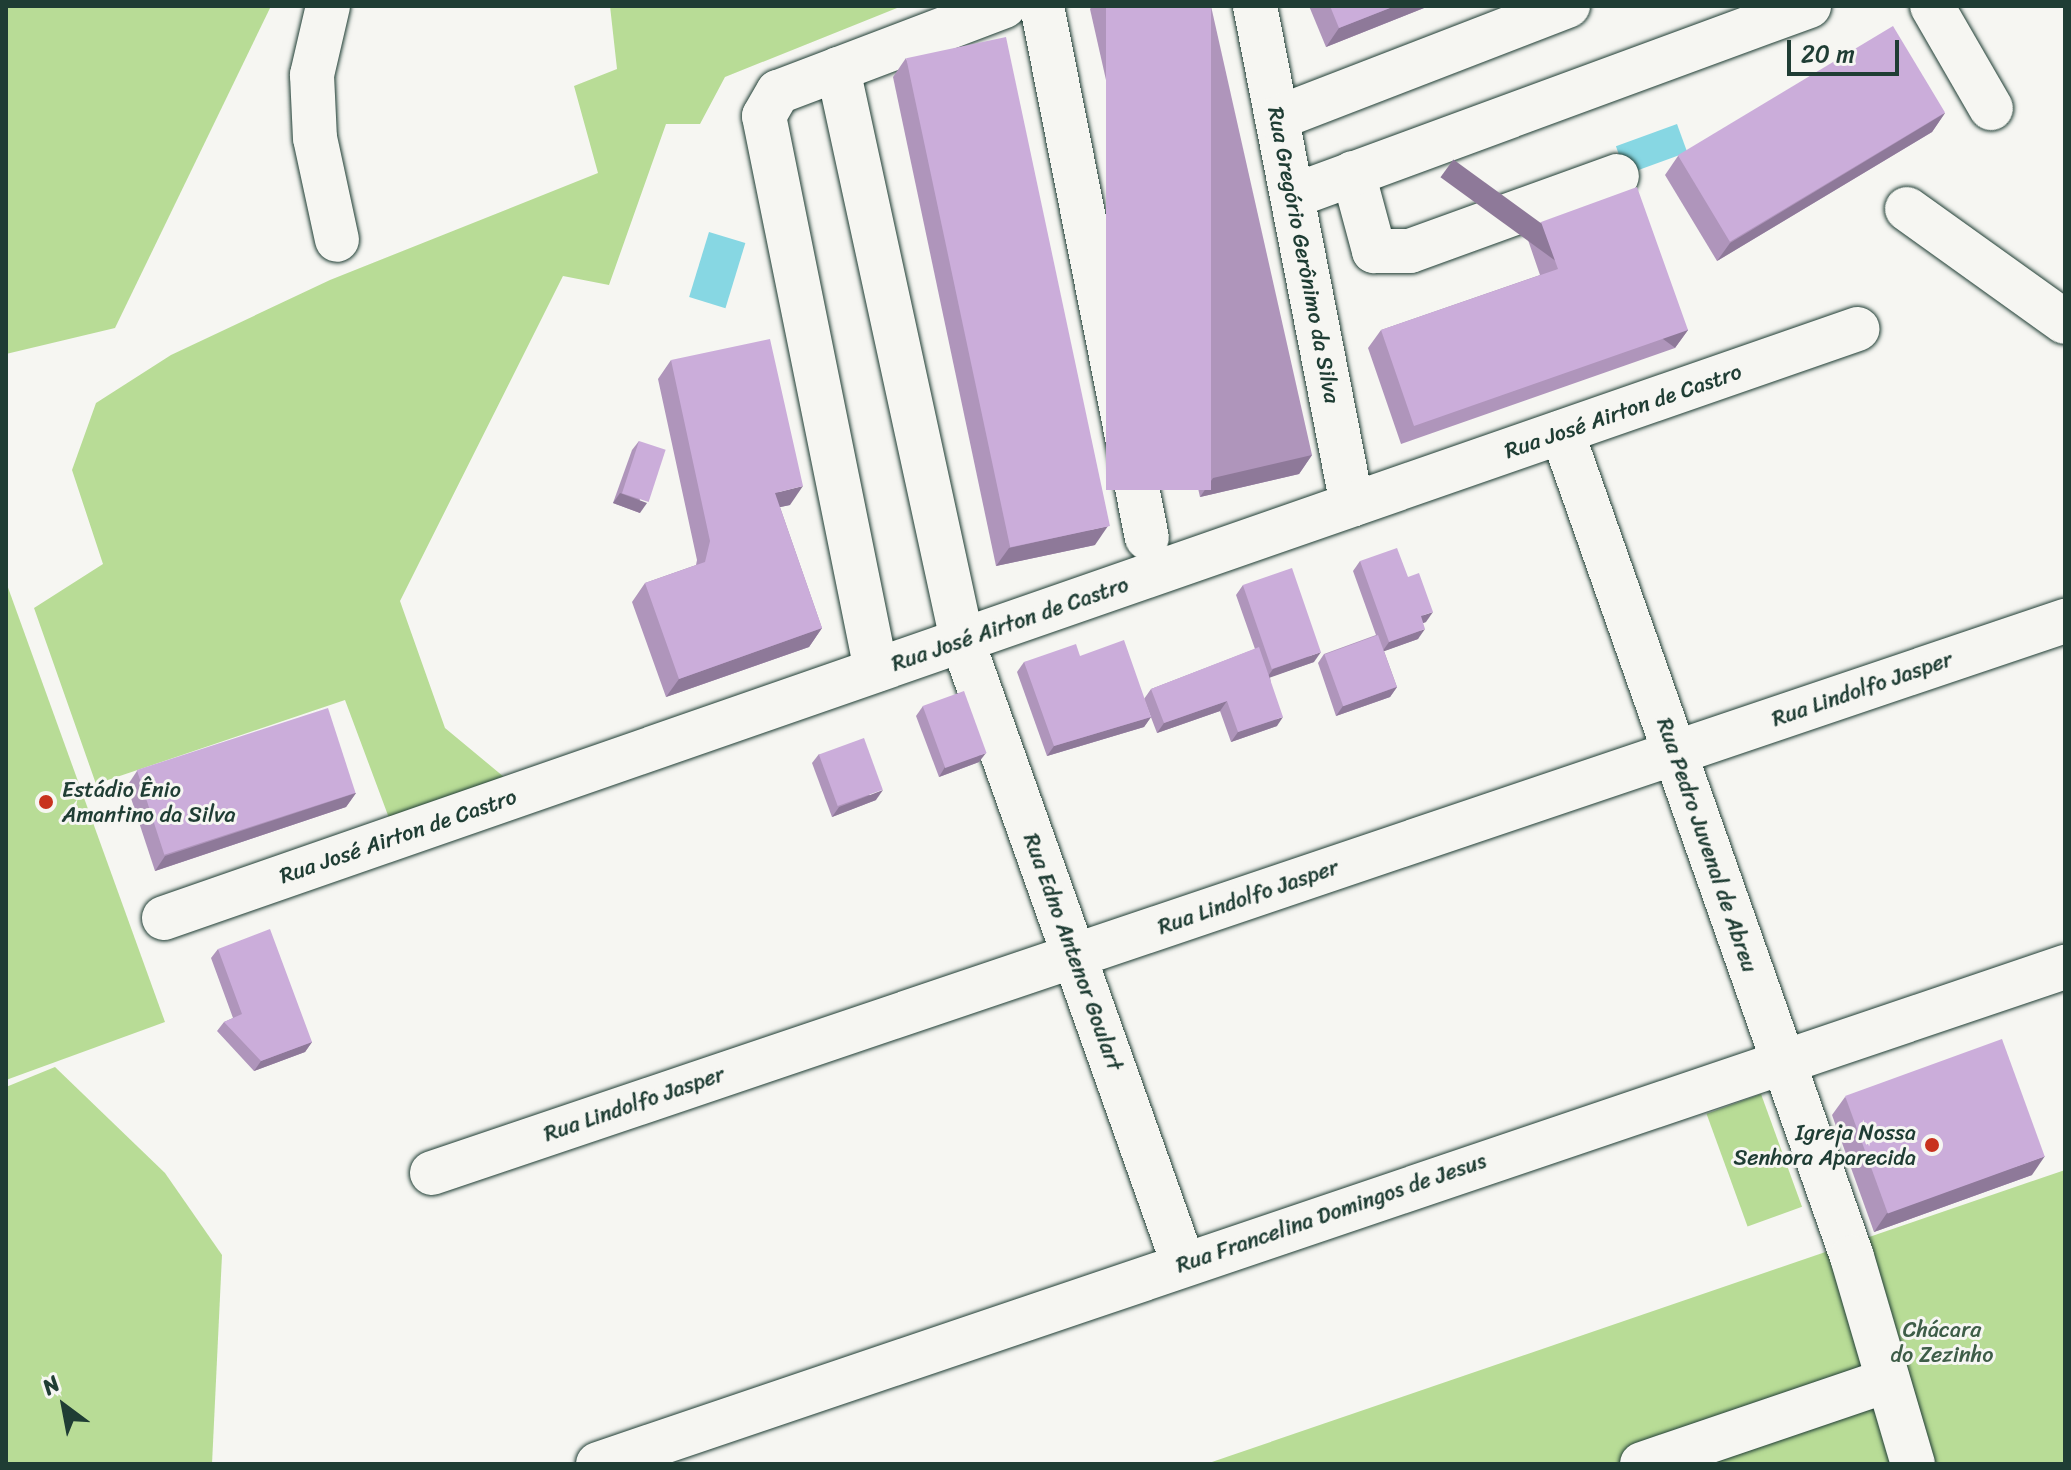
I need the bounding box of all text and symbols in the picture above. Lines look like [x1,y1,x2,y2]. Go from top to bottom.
scale bar [1791,24,1903,74]
text: 20 m [1801,33,1855,75]
street label: Rua Gregório Gerônimo da Silva [1262,104,1346,406]
street label: Rua José Airton de Castro [1500,358,1746,464]
street label: Rua José Airton de Castro [887,571,1133,677]
street label: Rua Lindolfo Jasper [1768,646,1956,732]
street label: Rua Pedro Juvenal de Abreu [1651,713,1763,977]
place label: Estádio Ênio Amantino da Silva [62,776,235,828]
street label: Rua José Airton de Castro [275,783,521,889]
marker: Estádio Ênio Amantino da Silva [37,793,55,811]
street label: Rua Edno Antenor Goulart [1018,829,1128,1075]
street label: Rua Lindolfo Jasper [1154,854,1342,940]
street label: Rua Lindolfo Jasper [540,1061,728,1147]
place label: Igreja Nossa Senhora Aparecida [1733,1119,1916,1170]
marker: Igreja Nossa Senhora Aparecida [1923,1136,1941,1154]
street label: Rua Francelina Domingos de Jesus [1171,1147,1491,1279]
park label: Chácara do Zezinho [1891,1316,1993,1368]
text: N [34,1365,68,1406]
north arrow [24,1366,104,1446]

